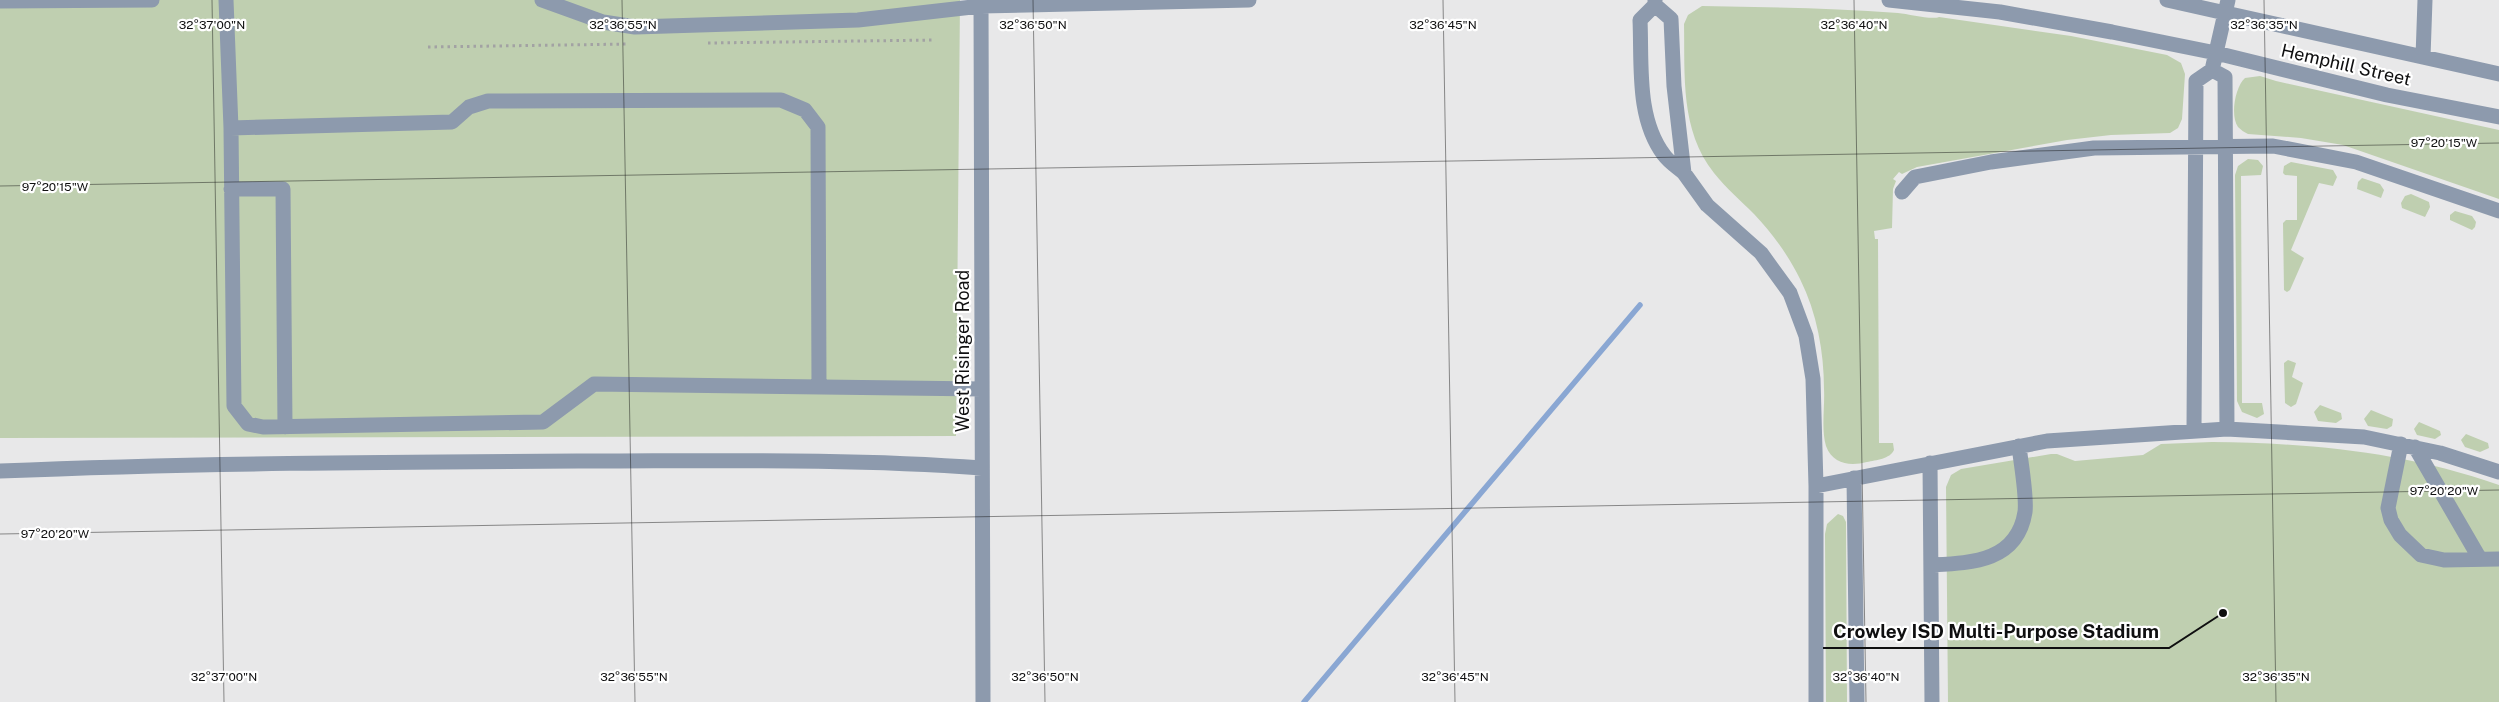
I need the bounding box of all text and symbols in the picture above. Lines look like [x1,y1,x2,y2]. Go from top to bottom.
text: 32°37'00"N [179,18,245,32]
text: 32°36'55"N [589,18,657,32]
text: 32°36'50"N [999,18,1067,32]
text: 32°36'45"N [1409,18,1477,32]
text: 32°36'40"N [1820,18,1888,32]
text: 32°36'35"N [2230,18,2298,32]
street label: Hemphill Street [2279,39,2413,90]
text: 97°20'15"W [2411,136,2478,150]
text: 97°20'15"W [22,180,89,194]
street label: West Risinger Road [952,270,973,432]
text: 97°20'20"W [2410,484,2479,498]
text: 97°20'20"W [21,527,90,541]
callout: Crowley ISD Multi-Purpose Stadium [1823,614,2169,648]
text: Crowley ISD Multi-Purpose Stadium [1833,620,2159,642]
text: 32°37'00"N [191,670,257,684]
text: 32°36'55"N [600,670,668,684]
text: 32°36'50"N [1011,670,1079,684]
text: 32°36'45"N [1421,670,1489,684]
text: 32°36'40"N [1832,670,1900,684]
text: 32°36'35"N [2242,670,2310,684]

